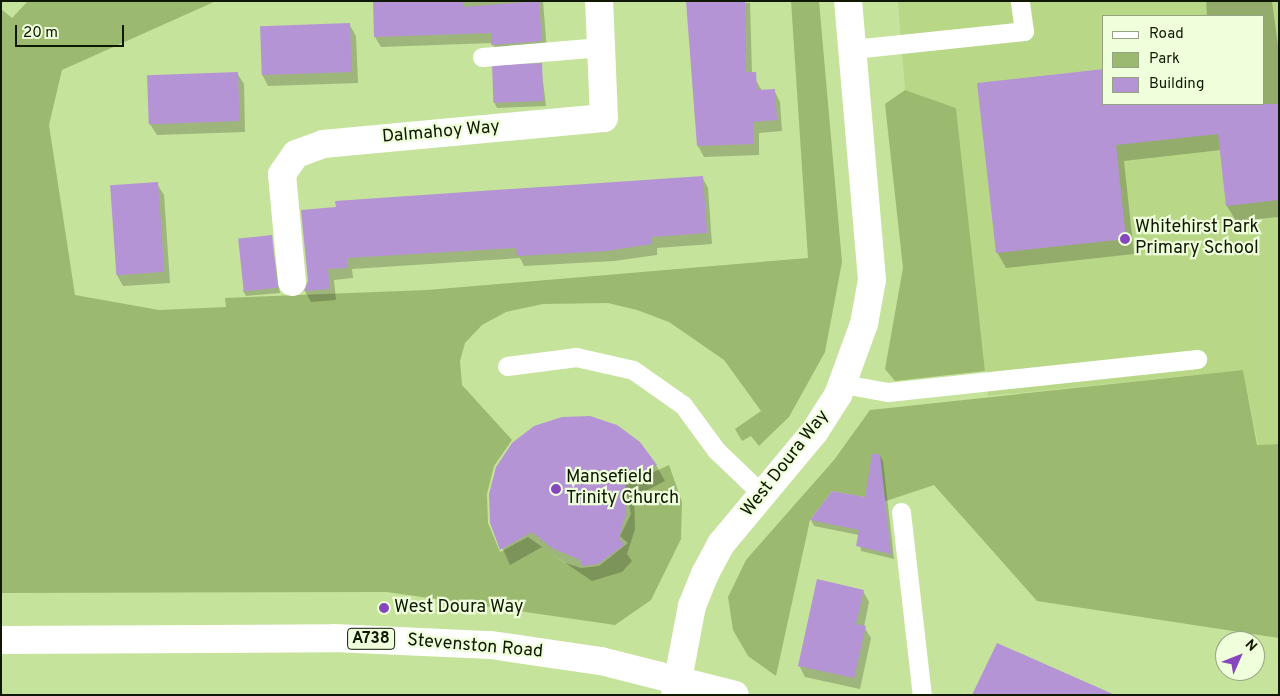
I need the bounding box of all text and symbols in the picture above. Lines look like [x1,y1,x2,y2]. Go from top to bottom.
scale bar [18,15,126,47]
legend [1102,15,1265,105]
text: 20 m [23,24,58,43]
text: Road [1149,25,1184,44]
text: Park [1149,50,1180,69]
text: Building [1149,75,1204,94]
street label: Dalmahoy Way [381,117,501,149]
place label: Whitehirst Park Primary School [1135,218,1259,260]
marker: Whitehirst Park Primary School [1119,233,1131,245]
street label: West Doura Way [737,406,835,522]
place label: Mansefield Trinity Church [566,468,679,510]
marker: Mansefield Trinity Church [550,483,562,495]
place label: West Doura Way [394,597,524,619]
marker: West Doura Way [378,602,390,614]
road number: A738 [346,626,396,652]
street label: Stevenston Road [406,630,544,664]
north arrow [1215,631,1265,681]
text: N [1241,636,1260,655]

